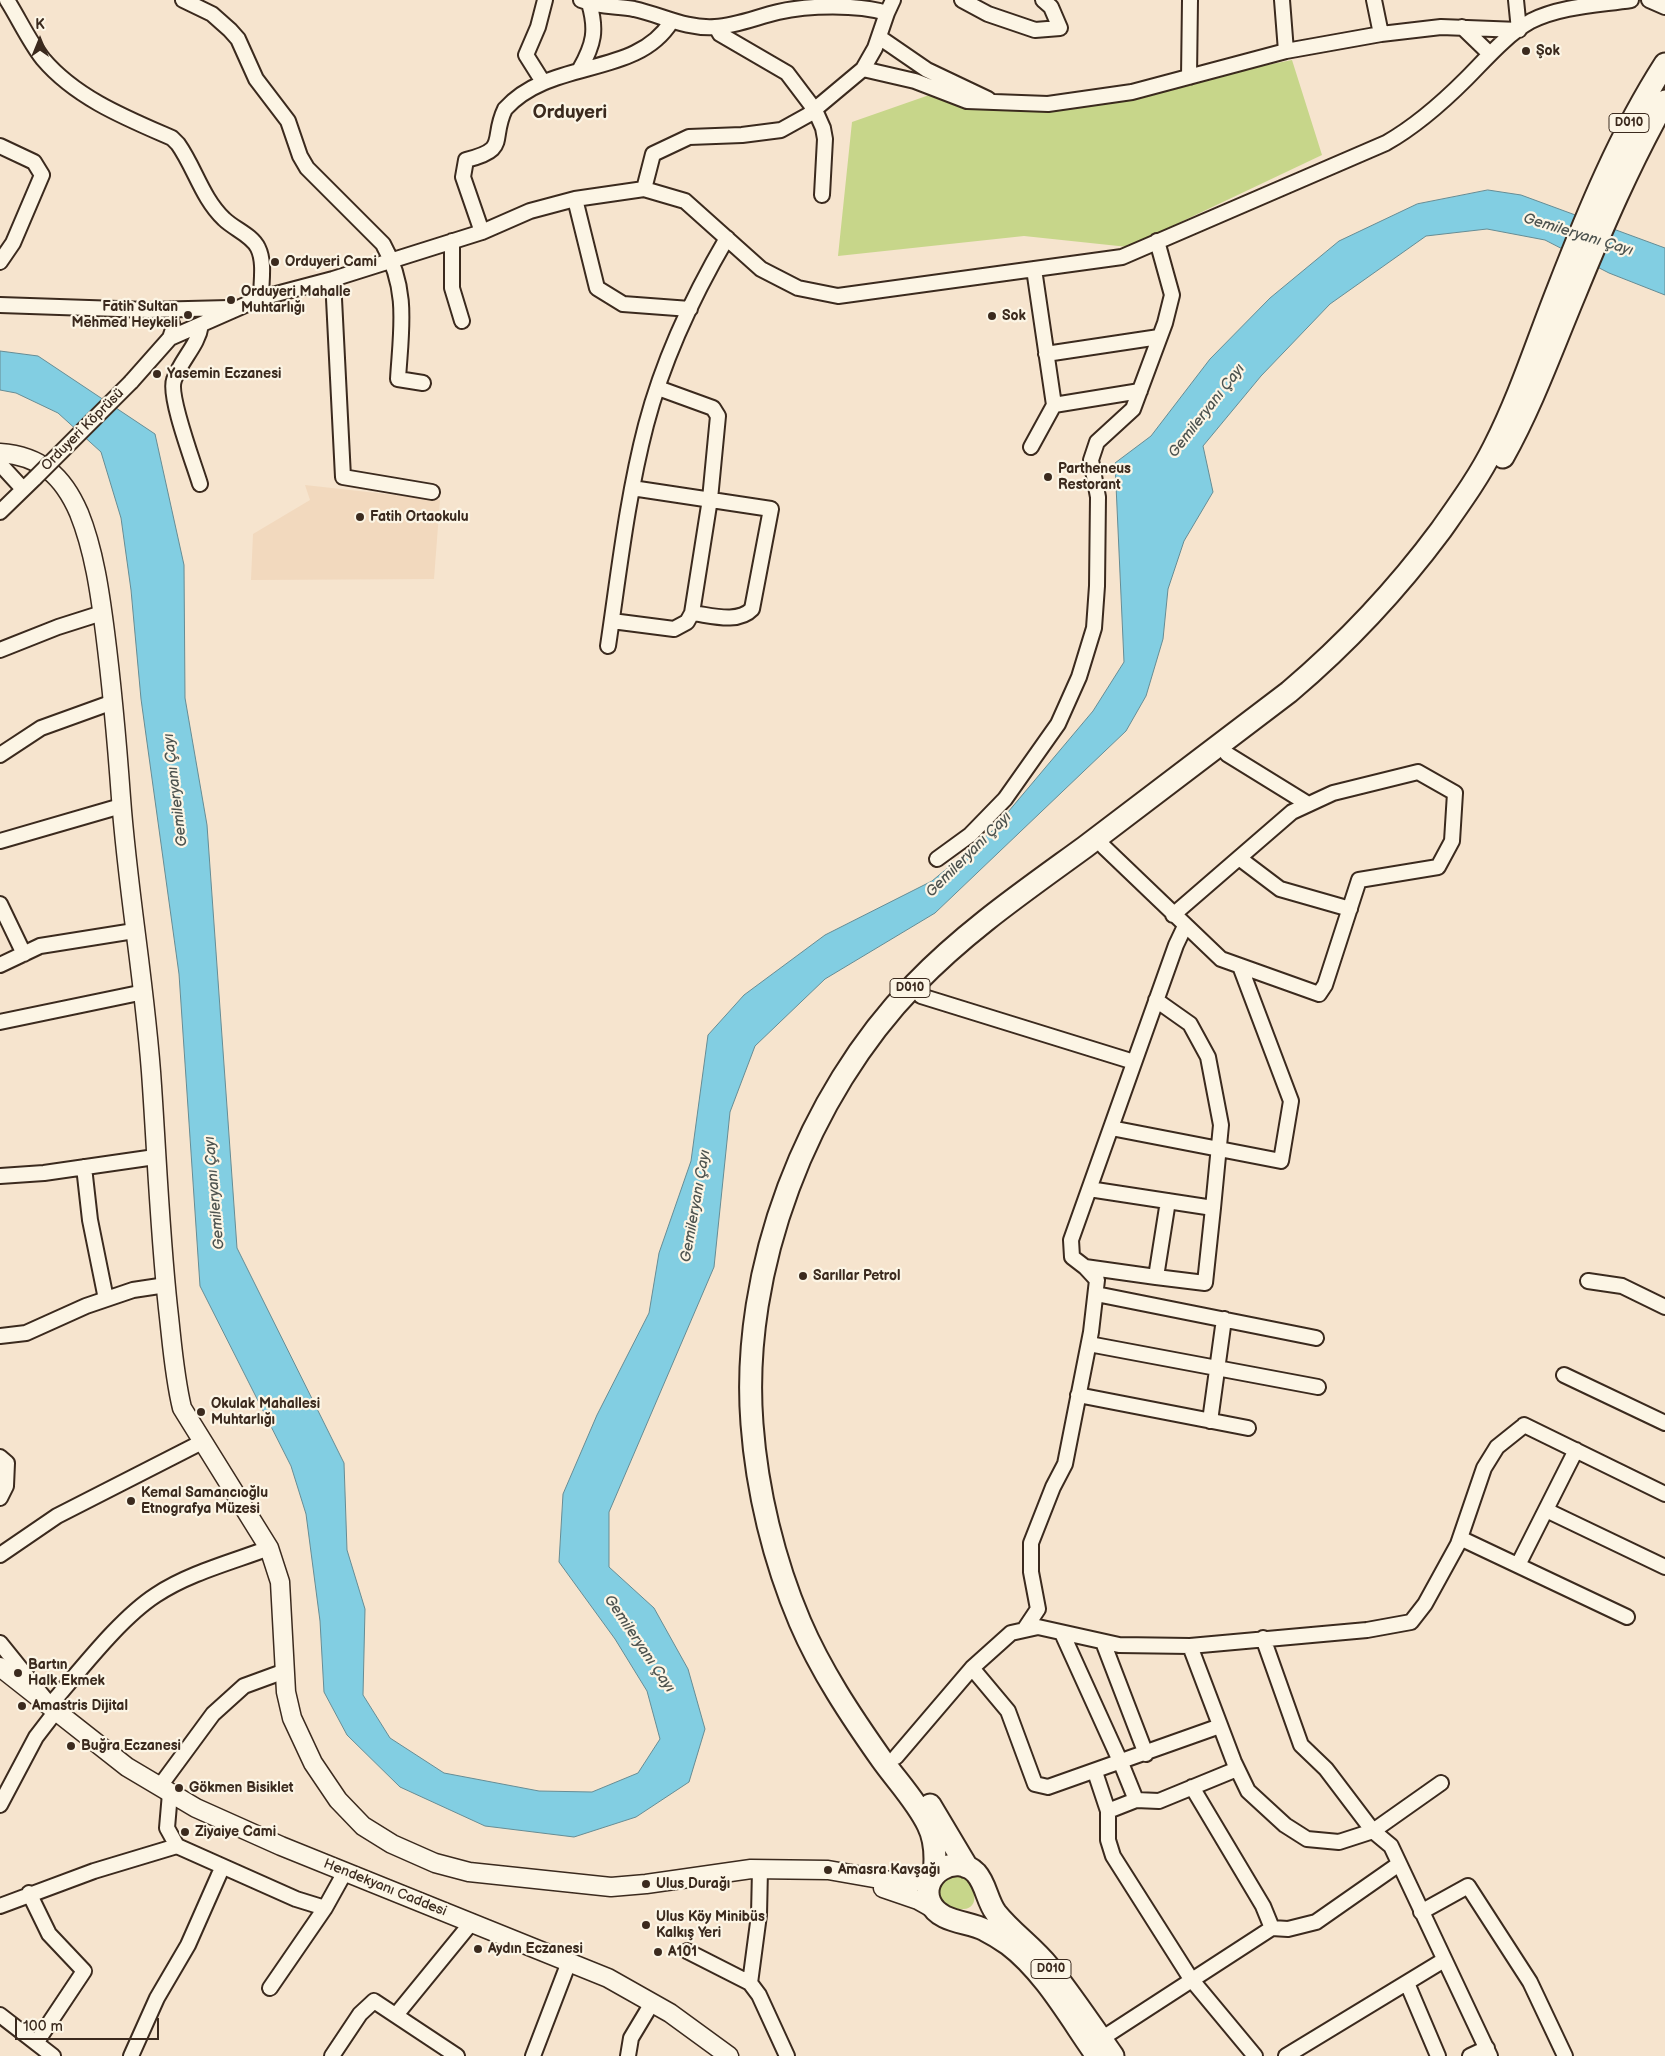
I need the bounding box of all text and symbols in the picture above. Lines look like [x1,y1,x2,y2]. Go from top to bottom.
north arrow [15,15,65,65]
text: K [35,16,45,33]
place label: Şok [1536,43,1560,59]
marker: Şok [1520,45,1532,57]
district label: Orduyeri [533,102,607,124]
road number: D010 [1609,114,1649,132]
water label: Gemileryanı Çayı [1521,210,1635,260]
place label: Orduyeri Cami [285,254,377,270]
marker: Orduyeri Cami [269,256,281,268]
place label: Orduyeri Mahalle Muhtarlığı [241,284,350,316]
marker: Orduyeri Mahalle Muhtarlığı [225,294,237,306]
place label: Fatih Sultan Mehmed Heykeli [71,299,178,332]
place label: Sok [1002,308,1026,324]
marker: Fatih Sultan Mehmed Heykeli [182,309,194,321]
marker: Sok [986,310,998,322]
water label: Gemileryanı Çayı [1165,361,1249,461]
place label: Yasemin Eczanesi [167,366,281,382]
marker: Yasemin Eczanesi [151,368,163,380]
street label: Orduyeri Köprüsü [38,385,128,475]
place label: Partheneus Restorant [1058,461,1131,494]
marker: Partheneus Restorant [1042,471,1054,483]
place label: Fatih Ortaokulu [370,509,469,525]
marker: Fatih Ortaokulu [354,511,366,523]
water label: Gemileryanı Çayı [160,732,192,848]
water label: Gemileryanı Çayı [922,808,1016,902]
road number: D010 [890,978,930,998]
water label: Gemileryanı Çayı [201,1136,229,1250]
water label: Gemileryanı Çayı [677,1148,715,1264]
place label: Sarıllar Petrol [813,1268,901,1284]
marker: Sarıllar Petrol [797,1270,809,1282]
place label: Okulak Mahallesi Muhtarlığı [211,1396,320,1428]
marker: Okulak Mahallesi Muhtarlığı [195,1406,207,1418]
place label: Kemal Samancıoğlu Etnografya Müzesi [141,1485,268,1518]
marker: Kemal Samancıoğlu Etnografya Müzesi [125,1495,137,1507]
water label: Gemileryanı Çayı [600,1592,678,1696]
place label: Bartın Halk Ekmek [28,1657,105,1690]
marker: Bartın Halk Ekmek [12,1667,24,1679]
place label: Amastris Dijital [32,1698,128,1714]
marker: Amastris Dijital [16,1700,28,1712]
place label: Buğra Eczanesi [81,1738,181,1754]
marker: Buğra Eczanesi [65,1740,77,1752]
place label: Gökmen Bisiklet [189,1780,293,1796]
marker: Gökmen Bisiklet [173,1782,185,1794]
place label: Ziyaiye Cami [195,1824,276,1840]
marker: Ziyaiye Cami [179,1826,191,1838]
street label: Hendekyanı Caddesi [321,1856,449,1920]
place label: Amasra Kavşağı [838,1862,940,1878]
marker: Amasra Kavşağı [822,1864,834,1876]
place label: Ulus Durağı [656,1876,730,1892]
marker: Ulus Durağı [640,1878,652,1890]
place label: Ulus Köy Minibüs Kalkış Yeri [656,1909,765,1941]
marker: Ulus Köy Minibüs Kalkış Yeri [640,1919,652,1931]
place label: Aydın Eczanesi [488,1941,583,1957]
marker: Aydın Eczanesi [472,1943,484,1955]
place label: A101 [668,1944,697,1960]
marker: A101 [652,1946,664,1958]
road number: D010 [1031,1960,1071,1978]
scale bar [18,2008,161,2040]
text: 100 m [23,2017,63,2036]

